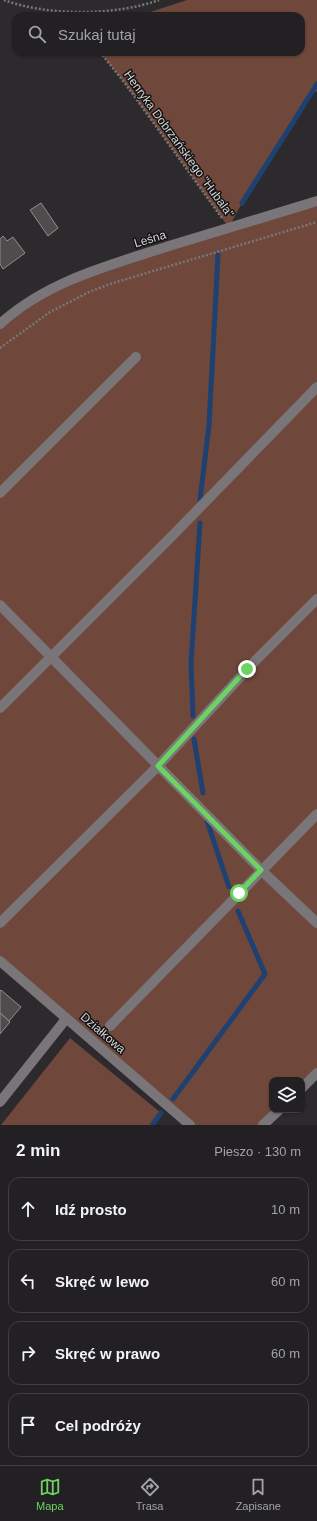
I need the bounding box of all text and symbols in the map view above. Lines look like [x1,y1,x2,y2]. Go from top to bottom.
search box [12,12,305,56]
icon: search [26,23,48,45]
text: Szukaj tutaj [58,26,136,43]
street label: Henryka Dobrzańskiego "Hubala" [121,68,237,220]
street label: Leśna [132,227,168,250]
route end [238,660,256,678]
route start [230,884,248,902]
street label: Działkowa [78,1010,128,1056]
map controls [269,1077,305,1113]
button: layers [269,1077,305,1113]
text: 2 min [16,1141,60,1160]
text: Pieszo · 130 m [214,1144,301,1159]
icon: ahead [17,1198,39,1220]
text: Idź prosto [55,1201,127,1218]
text: 10 m [271,1202,300,1217]
icon: left [17,1270,39,1292]
text: Skręć w lewo [55,1273,149,1290]
text: 60 m [271,1274,300,1289]
icon: right [17,1342,39,1364]
text: Skręć w prawo [55,1345,160,1362]
text: 60 m [271,1346,300,1361]
icon: arrive [17,1414,39,1436]
text: Cel podróży [55,1417,141,1434]
tab: Mapa [36,1476,64,1512]
tab: Trasa [136,1476,163,1512]
tab: Zapisane [236,1476,281,1512]

